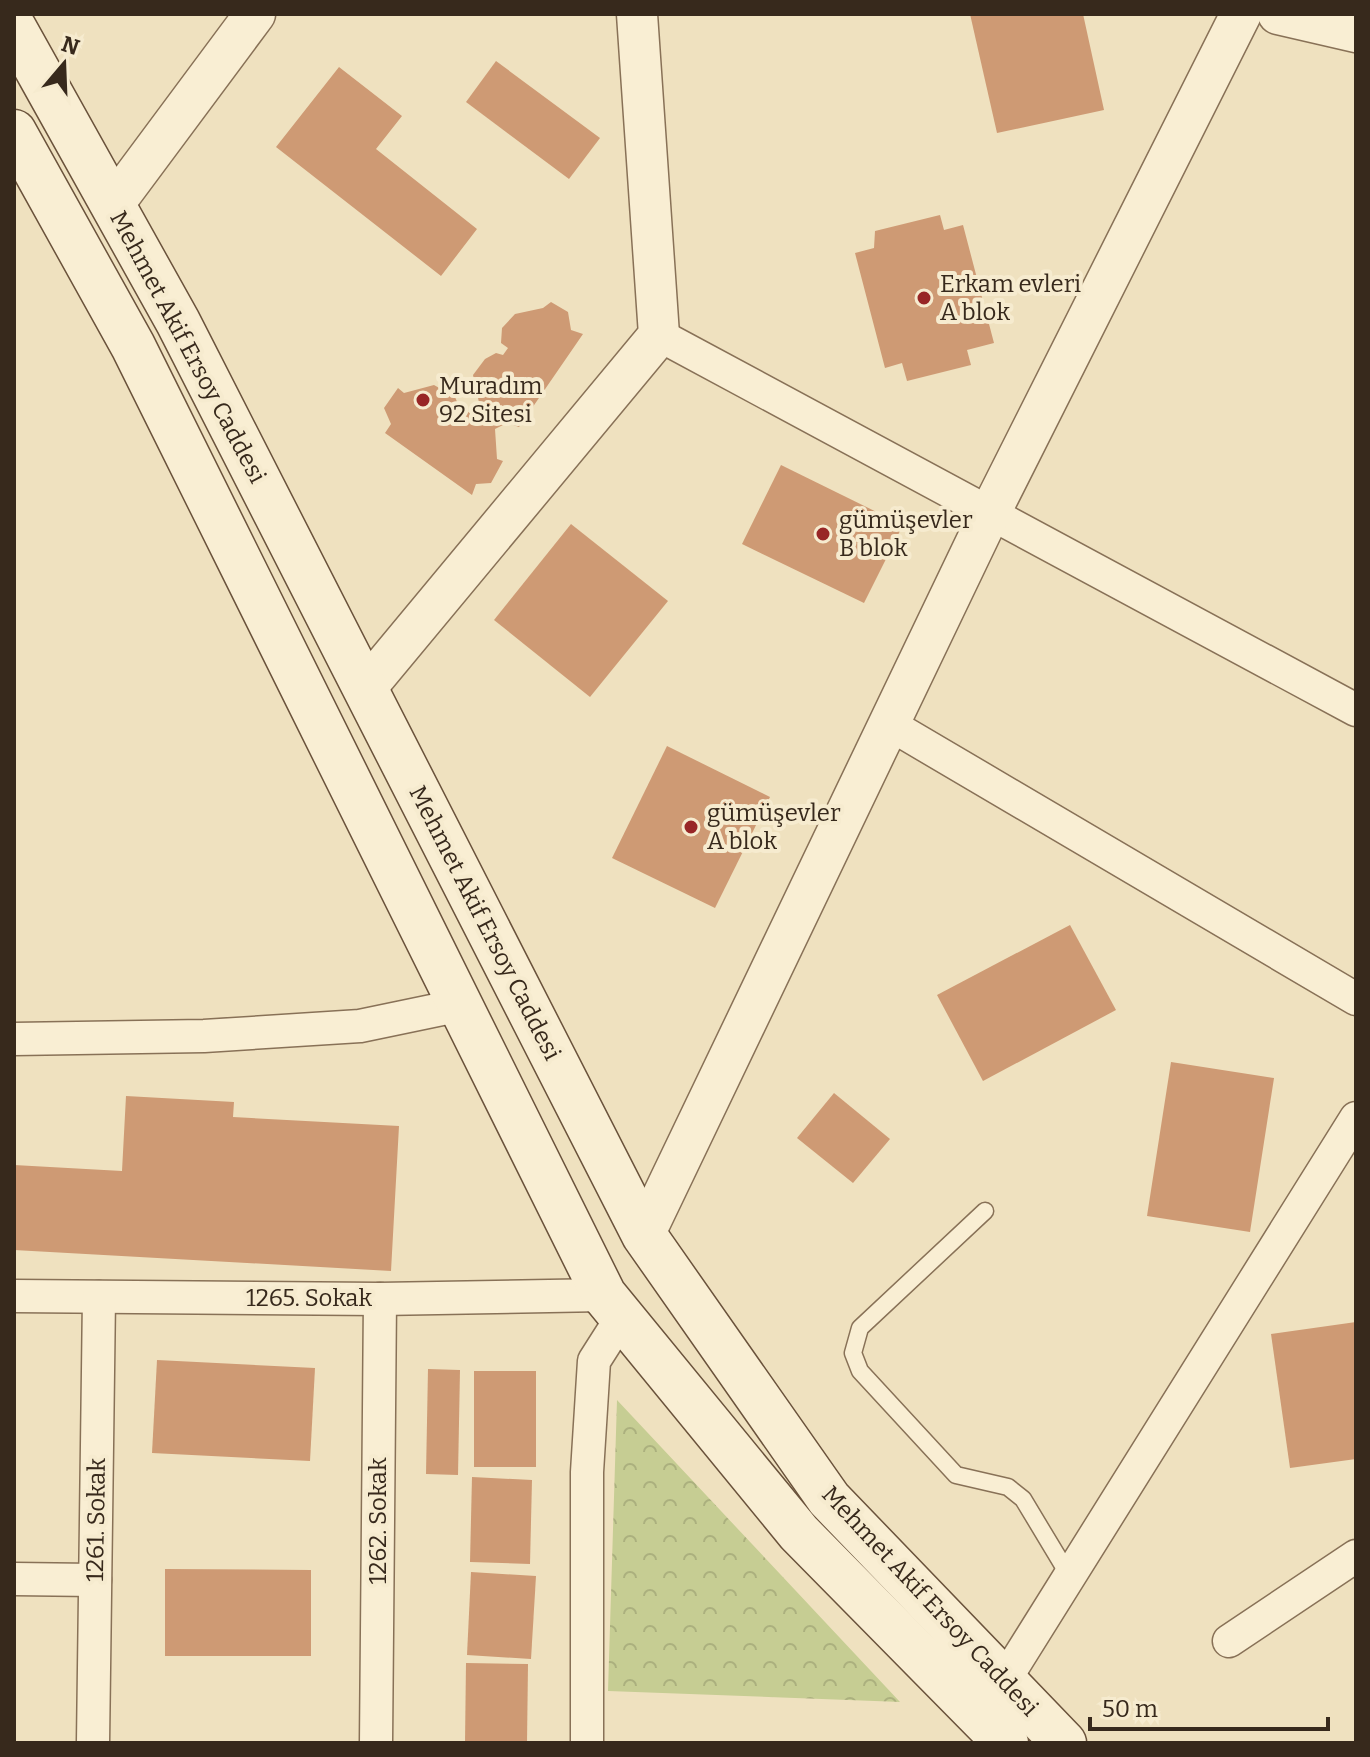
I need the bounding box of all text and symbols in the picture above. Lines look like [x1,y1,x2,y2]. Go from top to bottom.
north arrow [24,24,104,104]
text: N [58,30,83,61]
street label: Mehmet Akif Ersoy Caddesi [104,206,272,488]
place label: Erkam evleri A blok [940,270,1081,326]
marker: Erkam evleri A blok [915,289,933,307]
place label: Muradım 92 Sitesi [439,372,543,428]
marker: Muradım 92 Sitesi [414,391,432,409]
place label: gümüşevler B blok [839,506,973,562]
marker: gümüşevler B blok [814,525,832,543]
street label: Mehmet Akif Ersoy Caddesi [403,781,567,1065]
place label: gümüşevler A blok [707,799,841,855]
marker: gümüşevler A blok [682,818,700,836]
street label: 1265. Sokak [246,1284,372,1312]
street label: 1261. Sokak [81,1457,111,1582]
street label: 1262. Sokak [364,1457,392,1585]
street label: Mehmet Akif Ersoy Caddesi [816,1480,1044,1722]
scale bar [1090,1681,1328,1731]
text: 50 m [1102,1695,1158,1723]

